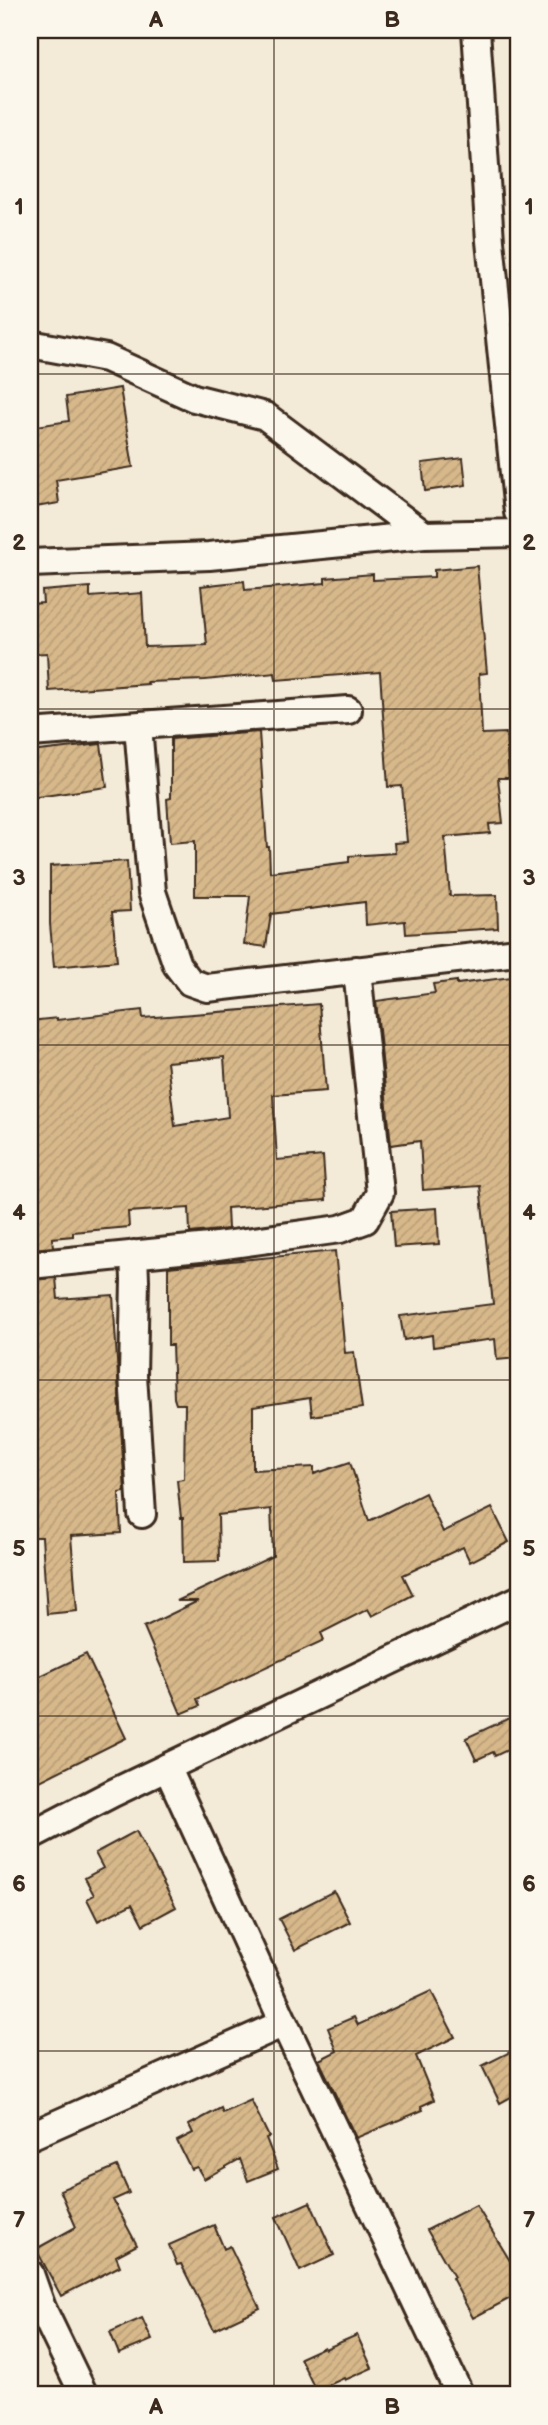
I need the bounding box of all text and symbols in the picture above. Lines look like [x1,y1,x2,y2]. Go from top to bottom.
text: A [148,6,164,34]
text: B [384,6,400,34]
text: 1 [14,193,24,221]
text: 1 [524,193,534,221]
text: 2 [12,529,26,557]
text: 2 [522,529,536,557]
text: 3 [12,864,26,892]
text: 3 [522,864,536,892]
text: 4 [12,1199,26,1227]
text: 4 [522,1199,536,1227]
text: 5 [12,1535,26,1563]
text: 5 [522,1535,536,1563]
text: 6 [12,1870,26,1898]
text: 6 [522,1870,536,1898]
text: 7 [13,2206,26,2234]
text: 7 [523,2206,536,2234]
text: A [148,2393,164,2421]
text: B [384,2393,400,2421]

